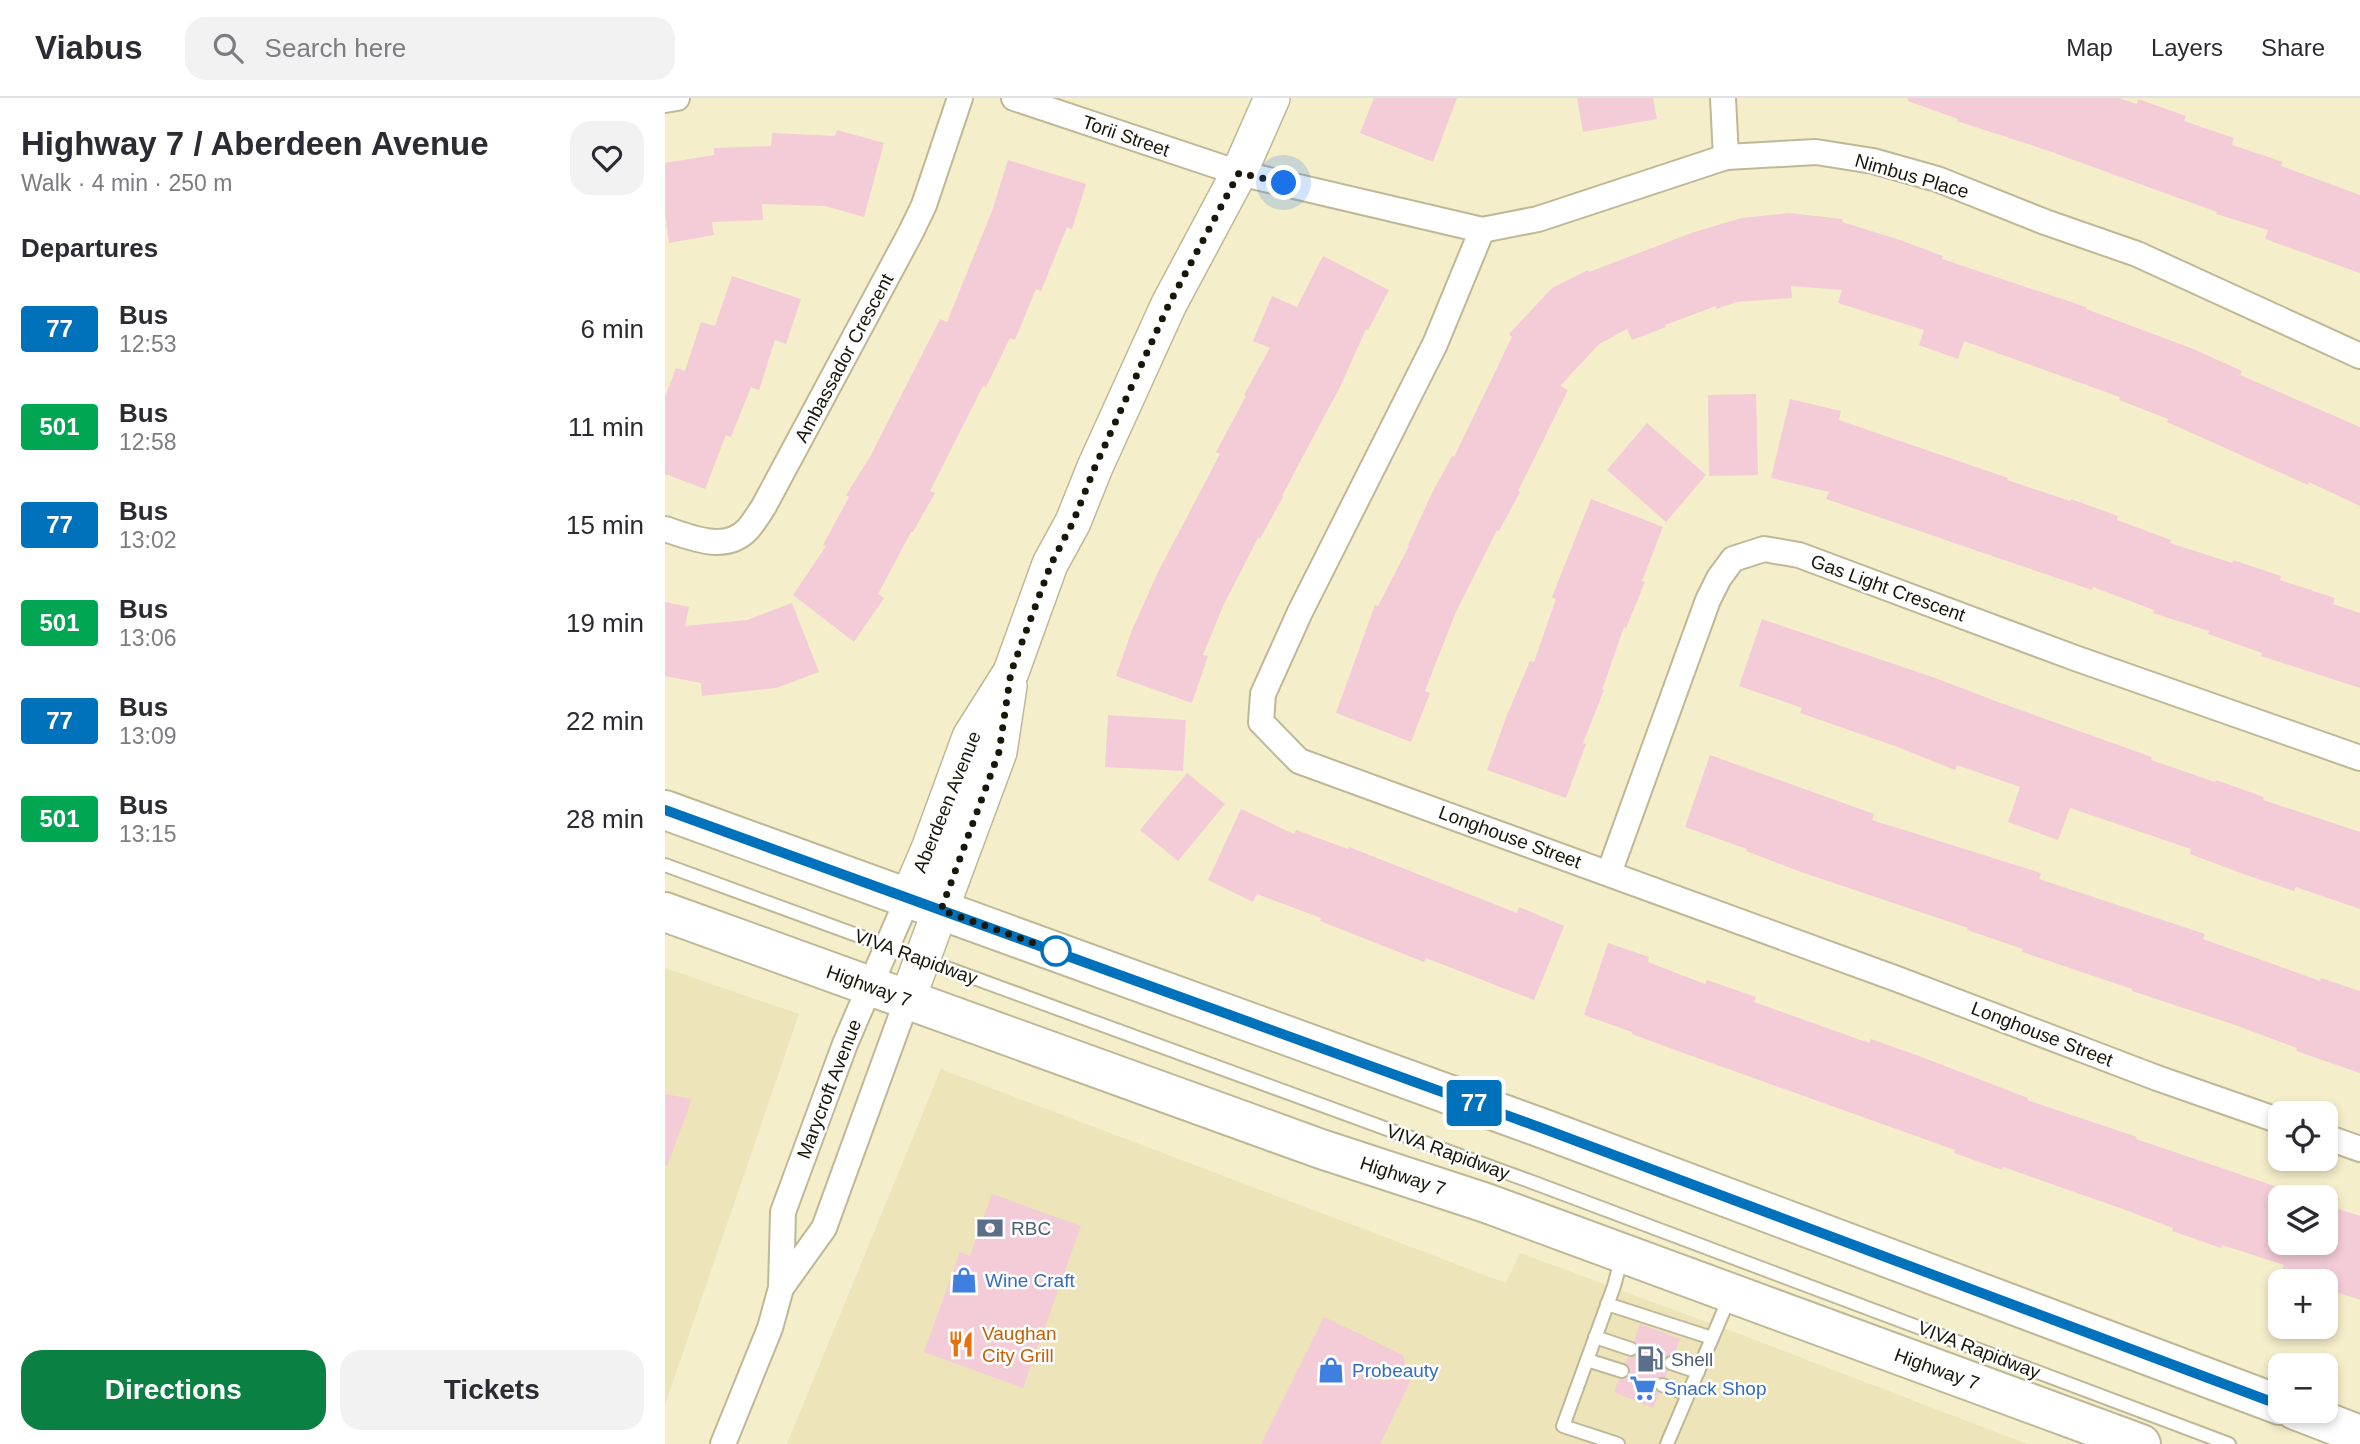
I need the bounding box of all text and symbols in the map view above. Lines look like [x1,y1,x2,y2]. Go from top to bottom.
search box [185,17,675,80]
text: Viabus [35,29,143,66]
icon: search [209,29,247,67]
text: Search here [265,33,406,63]
text: Map [2066,34,2113,61]
text: Layers [2151,34,2223,61]
text: Share [2261,34,2325,61]
street label: Torii Street [1080,111,1173,161]
button: heart [570,121,644,195]
text: Highway 7 / Aberdeen Avenue [21,125,489,162]
street label: Nimbus Place [1853,150,1971,202]
your location [1266,165,1301,200]
text: Walk · 4 min · 250 m [21,170,232,196]
text: Departures [21,233,158,263]
street label: Ambassador Crescent [791,269,898,446]
text: Bus [119,300,168,330]
text: 6 min [580,314,644,344]
text: 77 [46,315,73,342]
text: 12:53 [119,331,177,357]
text: Bus [119,398,168,428]
text: 11 min [568,412,644,442]
text: 501 [39,413,80,440]
text: 12:58 [119,429,177,455]
text: Bus [119,496,168,526]
text: 15 min [566,510,644,540]
text: 77 [46,511,73,538]
text: 13:02 [119,527,177,553]
street label: Gas Light Crescent [1808,550,1969,626]
text: Bus [119,594,168,624]
text: 19 min [566,608,644,638]
text: 501 [39,609,80,636]
text: 13:06 [119,625,177,651]
text: Bus [119,692,168,722]
text: 22 min [566,706,644,736]
text: 77 [46,707,73,734]
text: 13:09 [119,723,177,749]
street label: Aberdeen Avenue [909,728,985,876]
text: Bus [119,790,168,820]
street label: Longhouse Street [1436,801,1585,873]
text: 28 min [566,804,644,834]
text: 501 [39,805,80,832]
text: 13:15 [119,821,177,847]
street label: VIVA Rapidway [852,925,981,989]
unlabelled marker [1041,936,1071,966]
street label: Highway 7 [824,961,914,1011]
street label: Longhouse Street [1968,997,2116,1071]
street label: Marycroft Avenue [793,1016,865,1162]
line badge: 77 [1443,1080,1505,1126]
text: 77 [1461,1089,1487,1116]
map controls [2268,1101,2338,1423]
button: locate [2268,1101,2338,1171]
street label: VIVA Rapidway [1384,1120,1513,1184]
street label: Highway 7 [1358,1152,1448,1200]
button: layers [2268,1185,2338,1255]
bank icon: RBC [975,1213,1005,1243]
place label: RBC [1011,1218,1051,1239]
shop icon: Wine Craft [949,1265,979,1295]
button: + [2268,1269,2338,1339]
place label: Wine Craft [985,1270,1075,1291]
street label: VIVA Rapidway [1915,1317,2044,1383]
place label: Vaughan City Grill [982,1323,1057,1366]
restaurant icon: Vaughan City Grill [946,1329,976,1359]
fuel station icon: Shell [1635,1344,1665,1374]
street label: Highway 7 [1892,1344,1982,1394]
place label: Shell [1671,1349,1713,1370]
button: Directions [21,1350,326,1430]
button: Tickets [340,1350,644,1430]
button: − [2268,1353,2338,1423]
shop icon: Probeauty [1316,1355,1346,1385]
place label: Probeauty [1352,1360,1439,1381]
supermarket icon: Snack Shop [1628,1373,1658,1403]
place label: Snack Shop [1664,1378,1766,1399]

